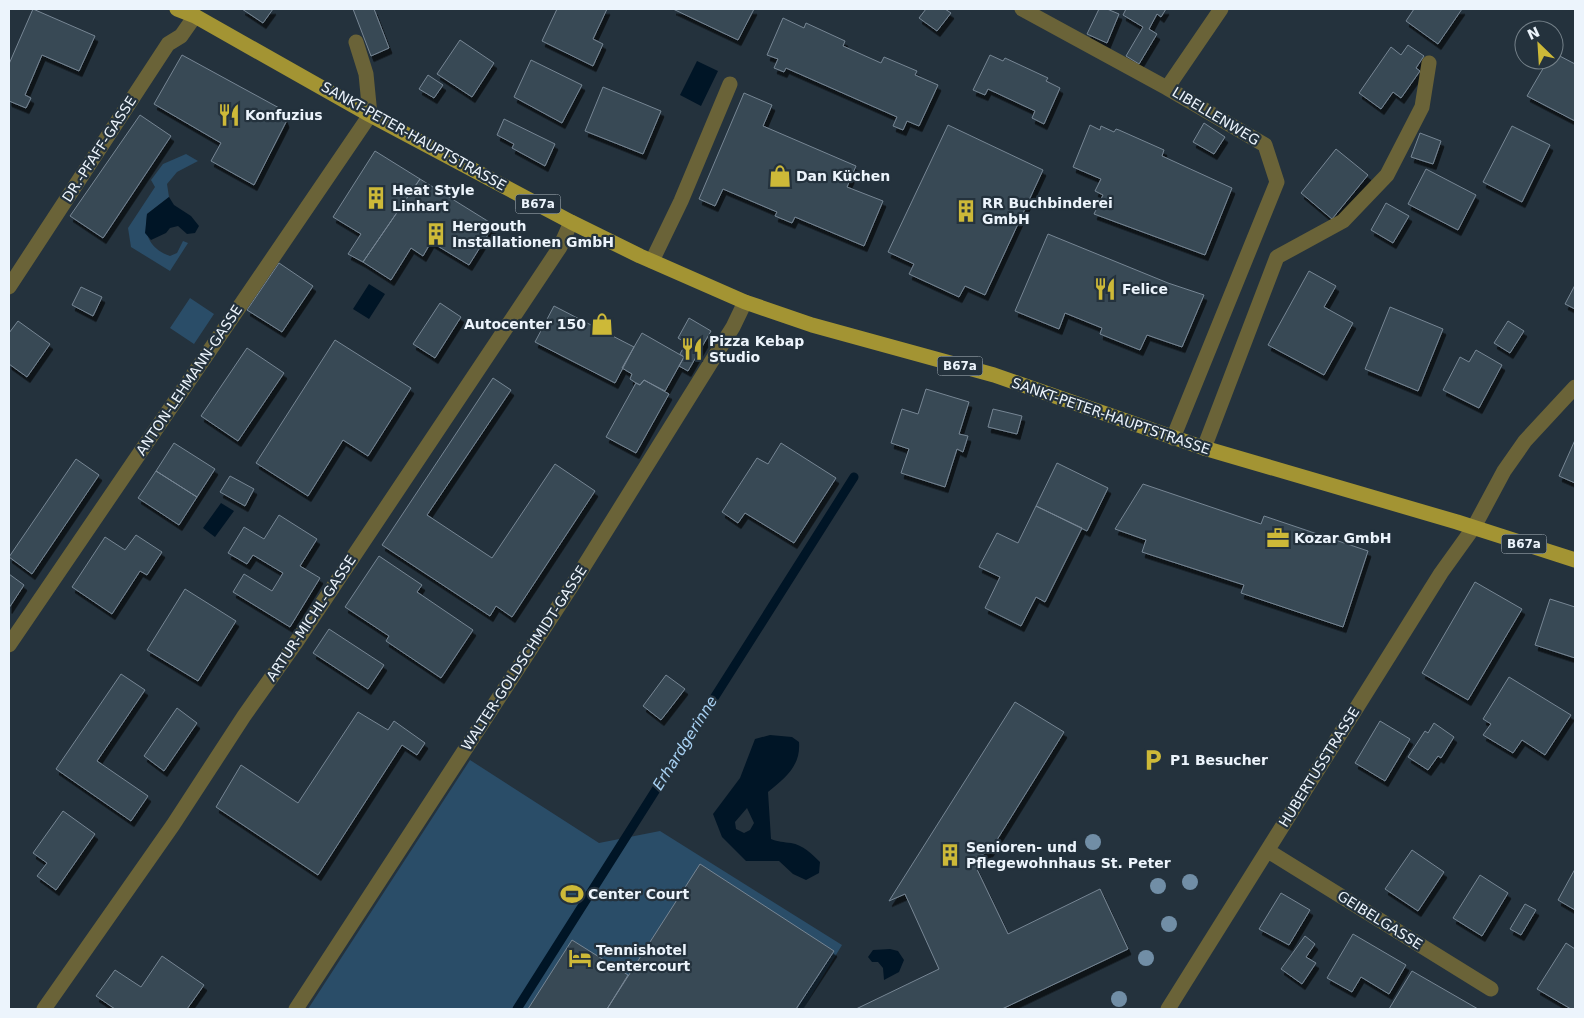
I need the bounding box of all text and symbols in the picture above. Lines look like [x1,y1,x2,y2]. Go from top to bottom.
north arrow [1514,20,1564,70]
text: N [1525,23,1542,43]
street label: SANKT-PETER-HAUPTSTRASSE [319,78,509,194]
street label: LIBELLENWEG [1170,84,1262,148]
street label: DR.-PFAFF-GASSE [59,93,139,205]
restaurant icon: Konfuzius [216,102,242,128]
place label: Konfuzius [245,107,323,123]
shop icon: Dan Küchen [767,163,793,189]
place label: Dan Küchen [796,168,890,184]
place label: Heat Style Linhart [392,182,474,214]
building icon: Heat Style Linhart [363,185,389,211]
road number: B67a [516,194,560,213]
place label: RR Buchbinderei GmbH [982,195,1113,227]
building icon: RR Buchbinderei GmbH [953,198,979,224]
place label: Hergouth Installationen GmbH [452,218,614,250]
building icon: Hergouth Installationen GmbH [423,221,449,247]
restaurant icon: Felice [1092,276,1118,302]
place label: Felice [1122,281,1168,297]
street label: ANTON-LEHMANN-GASSE [133,302,245,458]
shop icon: Autocenter 150 [589,311,615,337]
place label: Autocenter 150 [464,316,586,332]
place label: Pizza Kebap Studio [709,333,804,365]
restaurant icon: Pizza Kebap Studio [679,336,705,362]
road number: B67a [938,356,982,376]
street label: SANKT-PETER-HAUPTSTRASSE [1010,374,1212,458]
office icon: Kozar GmbH [1265,525,1291,551]
place label: Kozar GmbH [1294,530,1391,546]
road number: B67a [1502,534,1546,554]
street label: ARTUR-MICHL-GASSE [263,552,359,684]
street label: WALTER-GOLDSCHMIDT-GASSE [458,563,590,753]
water label: Erhardgerinne [649,693,721,793]
street label: HUBERTUSSTRASSE [1276,704,1362,830]
parking icon: P1 Besucher [1140,747,1166,773]
place label: P1 Besucher [1170,752,1268,768]
place label: Senioren- und Pflegewohnhaus St. Peter [966,839,1171,871]
building icon: Senioren- und Pflegewohnhaus St. Peter [937,842,963,868]
sports icon: Center Court [559,881,585,907]
place label: Center Court [588,886,689,902]
street label: GEIBELGASSE [1335,887,1425,953]
place label: Tennishotel Centercourt [596,942,691,974]
hotel icon: Tennishotel Centercourt [567,945,593,971]

